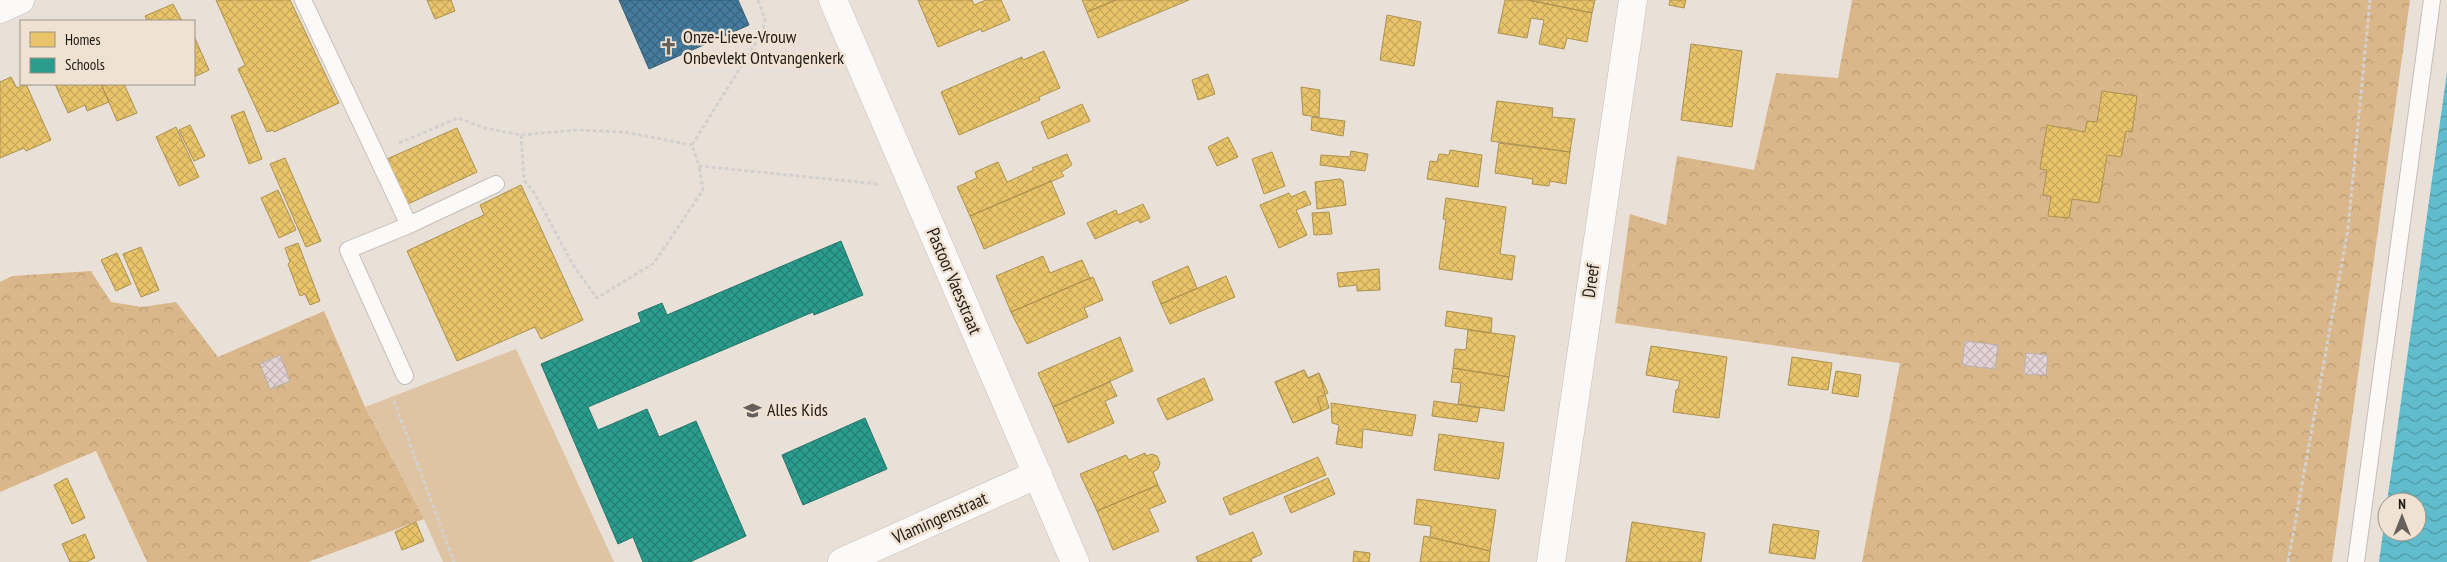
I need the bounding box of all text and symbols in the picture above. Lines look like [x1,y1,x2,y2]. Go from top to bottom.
legend [20,20,195,85]
place label: Onze-Lieve-Vrouw Onbevlekt Ontvangenkerk [683,25,844,69]
text: Homes [65,30,101,49]
church icon: Onze-Lieve-Vrouw Onbevlekt Ontvangenkerk [659,37,679,57]
text: Schools [65,55,105,74]
street label: Pastoor Vaesstraat [922,224,987,337]
street label: Dreef [1577,261,1604,299]
place label: Alles Kids [767,398,828,421]
school or university icon: Alles Kids [743,400,763,420]
street label: Vlamingenstraat [888,486,991,549]
north arrow [2377,492,2427,542]
text: N [2398,495,2406,513]

